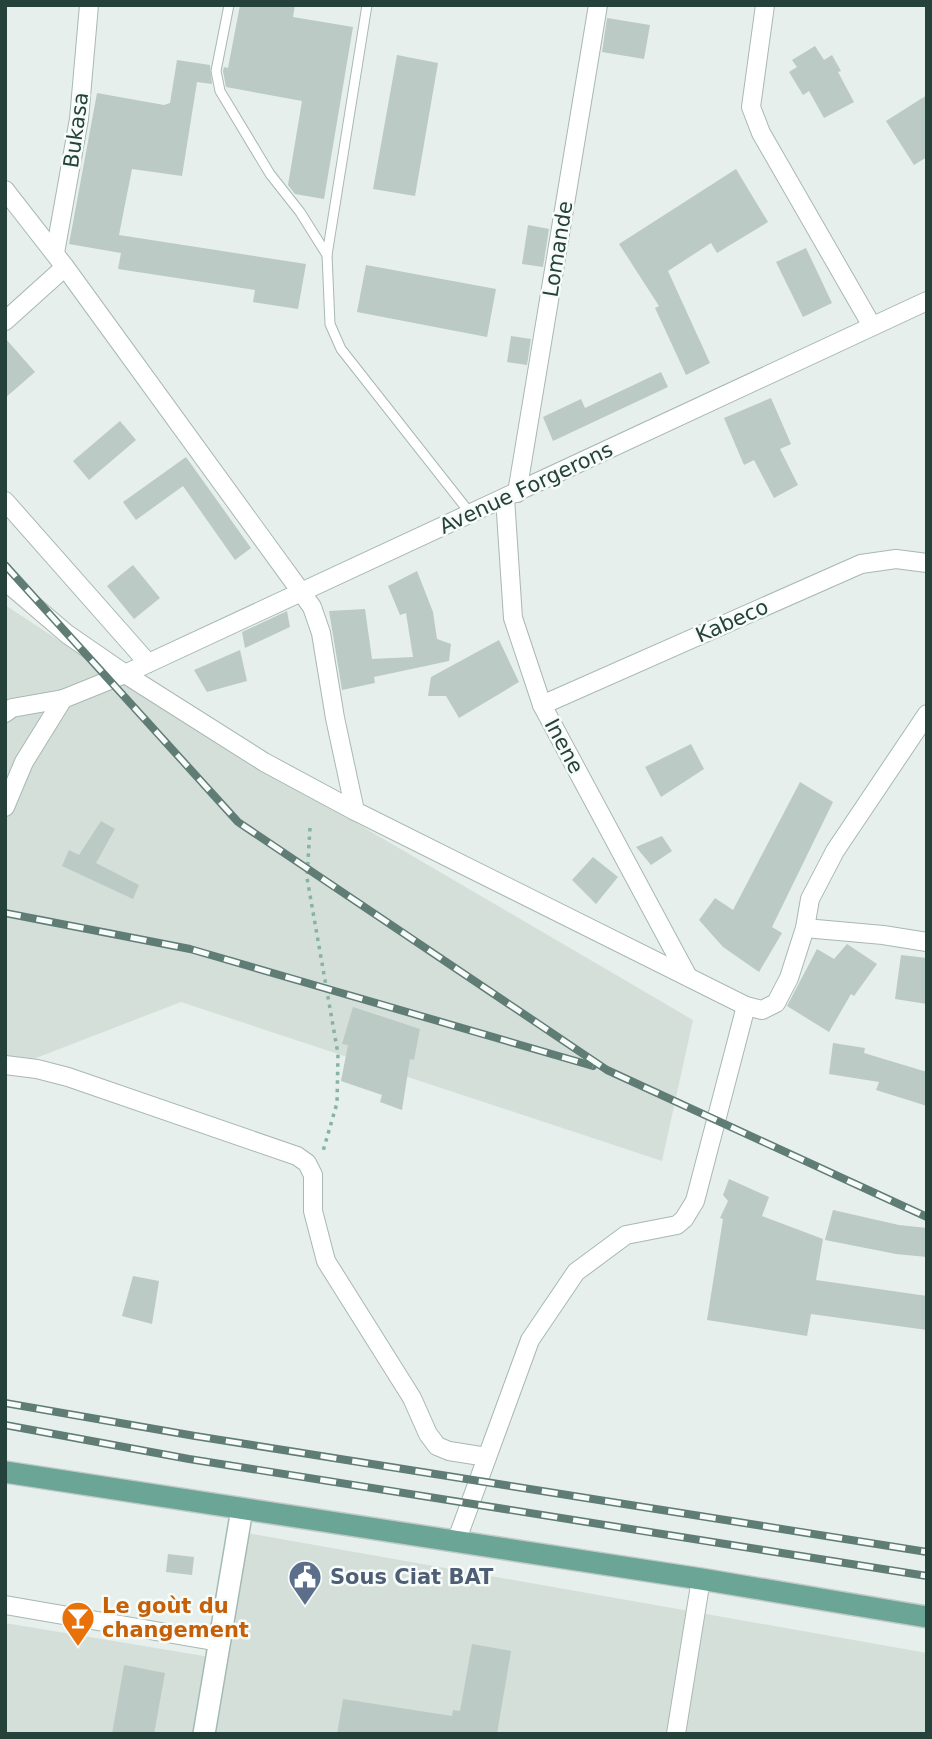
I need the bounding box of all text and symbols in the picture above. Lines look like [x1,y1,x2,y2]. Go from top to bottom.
street label: Bukasa [59,91,93,169]
street label: Lomande [539,199,577,299]
street label: Avenue Forgerons [435,437,617,539]
street label: Kabeco [692,594,772,648]
street label: Inene [540,714,588,778]
public building icon: Sous Ciat BAT [286,1558,324,1607]
place label: Sous Ciat BAT [330,1565,494,1589]
place label: Le goùt du changement [102,1594,249,1642]
bar icon: Le goùt du changement [59,1599,97,1648]

